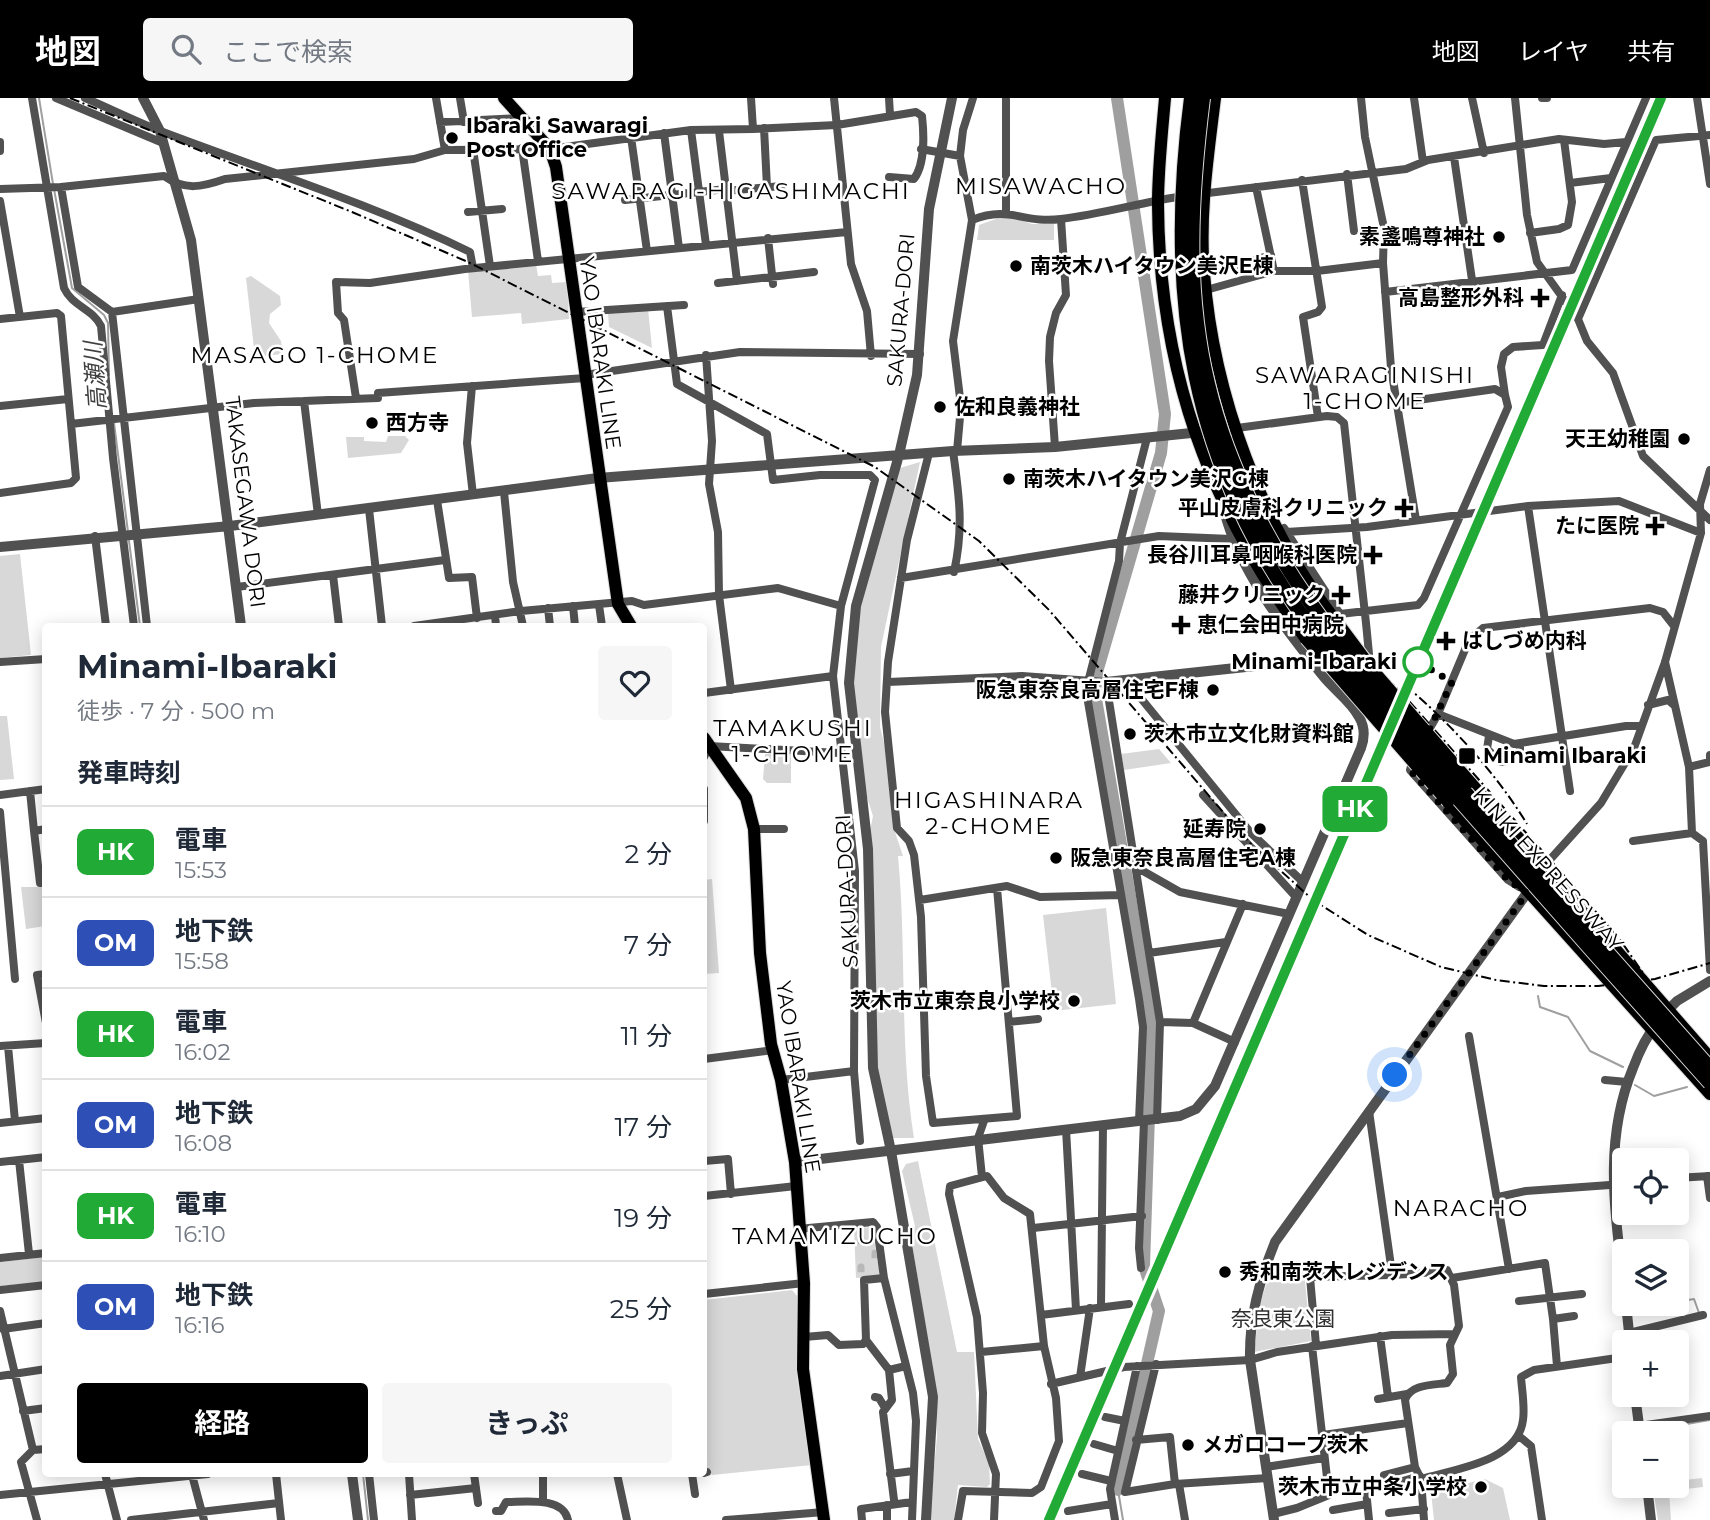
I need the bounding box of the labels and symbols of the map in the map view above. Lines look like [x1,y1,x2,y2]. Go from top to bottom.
place label: Ibaraki Sawaragi Post Office [466,113,648,162]
marker: Ibaraki Sawaragi Post Office [444,130,460,146]
district label: MISAWACHO [955,172,1127,200]
district label: SAWARAGI-HIGASHIMACHI [551,177,911,205]
place label: 素盞鳴尊神社 [1359,224,1485,249]
marker: 素盞鳴尊神社 [1491,229,1507,245]
street label: SAKURA-DORI [881,232,920,388]
place label: 南茨木ハイタウン美沢E棟 [1030,253,1274,278]
street label: YAO IBARAKI LINE [575,255,626,451]
marker: 南茨木ハイタウン美沢E棟 [1008,258,1024,274]
place label: 高島整形外科 [1398,285,1524,310]
marker: 高島整形外科 [1530,288,1550,308]
water label: 高瀬川 [78,338,111,411]
district label: MASAGO 1-CHOME [191,341,439,369]
district label: SAWARAGINISHI 1-CHOME [1255,361,1475,415]
place label: 佐和良義神社 [954,394,1080,419]
street label: TAKASEGAWA DORI [220,395,271,609]
marker: 佐和良義神社 [932,399,948,415]
place label: 西方寺 [386,410,449,435]
marker: 西方寺 [364,415,380,431]
place label: 天王幼稚園 [1565,426,1670,451]
marker: 天王幼稚園 [1676,431,1692,447]
place label: 南茨木ハイタウン美沢G棟 [1023,466,1269,491]
marker: 南茨木ハイタウン美沢G棟 [1001,471,1017,487]
place label: 平山皮膚科クリニック [1178,495,1388,520]
marker: 平山皮膚科クリニック [1394,498,1414,518]
place label: たに医院 [1555,513,1639,538]
marker: たに医院 [1645,516,1665,536]
place label: 長谷川耳鼻咽喉科医院 [1147,542,1357,567]
marker: 長谷川耳鼻咽喉科医院 [1363,545,1383,565]
place label: 藤井クリニック [1178,582,1325,607]
marker: 藤井クリニック [1331,585,1351,605]
place label: 恵仁会田中病院 [1197,612,1344,637]
marker: 恵仁会田中病院 [1171,615,1191,635]
place label: はしづめ内科 [1462,628,1587,653]
marker: はしづめ内科 [1436,631,1456,651]
marker: Minami-Ibaraki [1403,647,1433,677]
place label: Minami-Ibaraki [1231,649,1397,674]
place label: 阪急東奈良高層住宅F棟 [976,677,1199,702]
marker: 阪急東奈良高層住宅F棟 [1205,682,1221,698]
district label: TAMAKUSHI 1-CHOME [713,714,873,768]
place label: 茨木市立文化財資料館 [1144,721,1354,746]
marker: 茨木市立文化財資料館 [1122,726,1138,742]
place label: Minami Ibaraki [1483,743,1647,768]
marker: Minami Ibaraki [1457,746,1477,766]
street label: KINKI EXPRESSWAY [1468,781,1629,956]
district label: HIGASHINARA 2-CHOME [894,786,1084,840]
line badge: HK [1324,786,1386,832]
street label: SAKURA-DORI [830,814,863,968]
place label: 延寿院 [1183,816,1246,841]
marker: 延寿院 [1252,821,1268,837]
place label: 阪急東奈良高層住宅A棟 [1070,845,1296,870]
marker: 阪急東奈良高層住宅A棟 [1048,850,1064,866]
street label: YAO IBARAKI LINE [771,979,826,1175]
place label: 茨木市立東奈良小学校 [850,988,1060,1013]
marker: 茨木市立東奈良小学校 [1066,993,1082,1009]
your location [1377,1057,1412,1092]
district label: NARACHO [1393,1194,1529,1222]
district label: TAMAMIZUCHO [732,1222,938,1250]
place label: 秀和南茨木レジデンス [1239,1259,1449,1284]
marker: 秀和南茨木レジデンス [1217,1264,1233,1280]
park label: 奈良東公園 [1231,1306,1336,1331]
place label: メガロコープ茨木 [1202,1432,1369,1457]
marker: メガロコープ茨木 [1180,1437,1196,1453]
place label: 茨木市立中条小学校 [1278,1474,1467,1499]
marker: 茨木市立中条小学校 [1473,1479,1489,1495]

